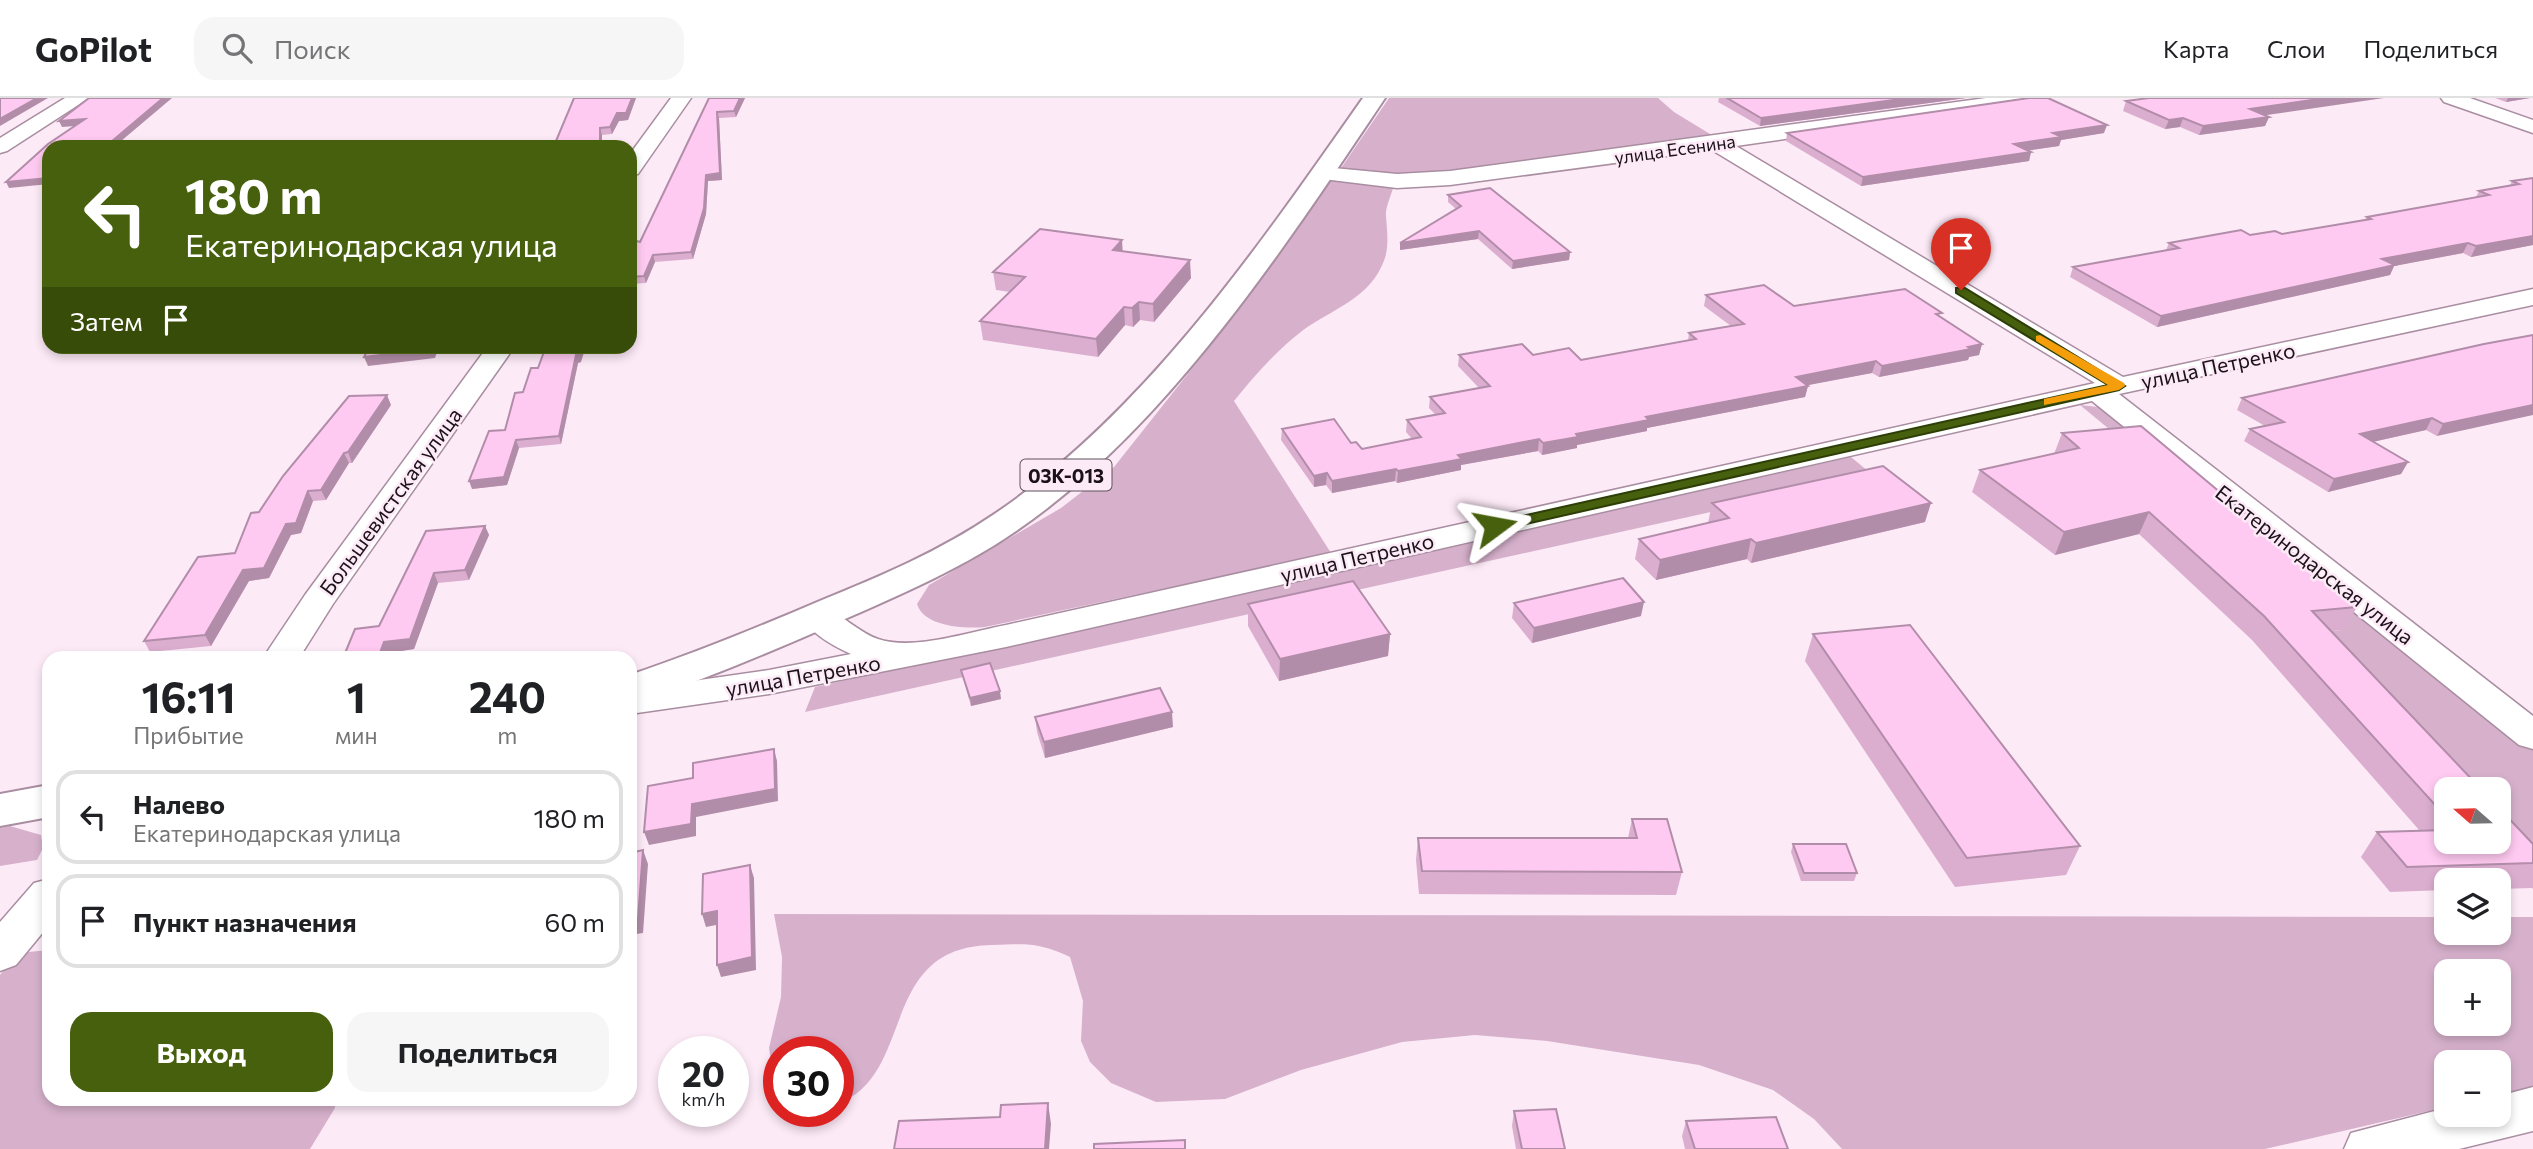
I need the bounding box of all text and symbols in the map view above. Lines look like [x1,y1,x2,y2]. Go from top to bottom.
search box [194,17,684,80]
text: GoPilot [35,28,152,69]
icon: search [218,29,256,67]
text: Поиск [274,33,351,64]
text: Карта [2163,34,2229,63]
text: Слои [2267,34,2325,63]
text: Поделиться [2363,34,2498,63]
street label: улица Есенина [1613,130,1737,168]
text: 180 m [185,164,322,224]
icon: left [70,168,161,259]
pin [1931,218,1991,290]
text: Екатеринодарская улица [185,224,558,264]
icon: arrive [1942,229,1980,267]
icon: arrive [157,301,195,339]
text: Затем [70,305,143,336]
street label: улица Петренко [2139,336,2297,394]
street label: Большевистская улица [314,403,466,599]
road number: 03К-013 [1020,460,1112,490]
street label: Екатеринодарская улица [2211,479,2419,649]
position arrow [1458,489,1532,563]
street label: улица Петренко [1278,527,1436,587]
street label: улица Петренко [724,649,882,701]
text: 16:11 [141,670,235,722]
text: 1 [347,670,366,722]
text: 240 [469,670,546,722]
text: Прибытие [133,721,244,749]
text: мин [335,721,378,749]
text: m [497,721,517,749]
north arrow [2434,777,2511,854]
map controls [2434,777,2511,1127]
text: Налево [133,788,225,819]
icon: left [74,798,112,836]
text: 180 m [533,802,605,833]
text: Екатеринодарская улица [133,819,401,847]
button: layers [2434,868,2511,945]
icon: arrive [74,902,112,940]
text: Пункт назначения [133,906,357,937]
text: 60 m [545,906,605,937]
button: + [2434,959,2511,1036]
button: Выход [70,1012,333,1092]
button: Поделиться [347,1012,609,1092]
speed limit sign: 30 [763,1036,854,1127]
button: − [2434,1050,2511,1127]
text: 20 [682,1051,725,1094]
text: km/h [682,1088,725,1110]

